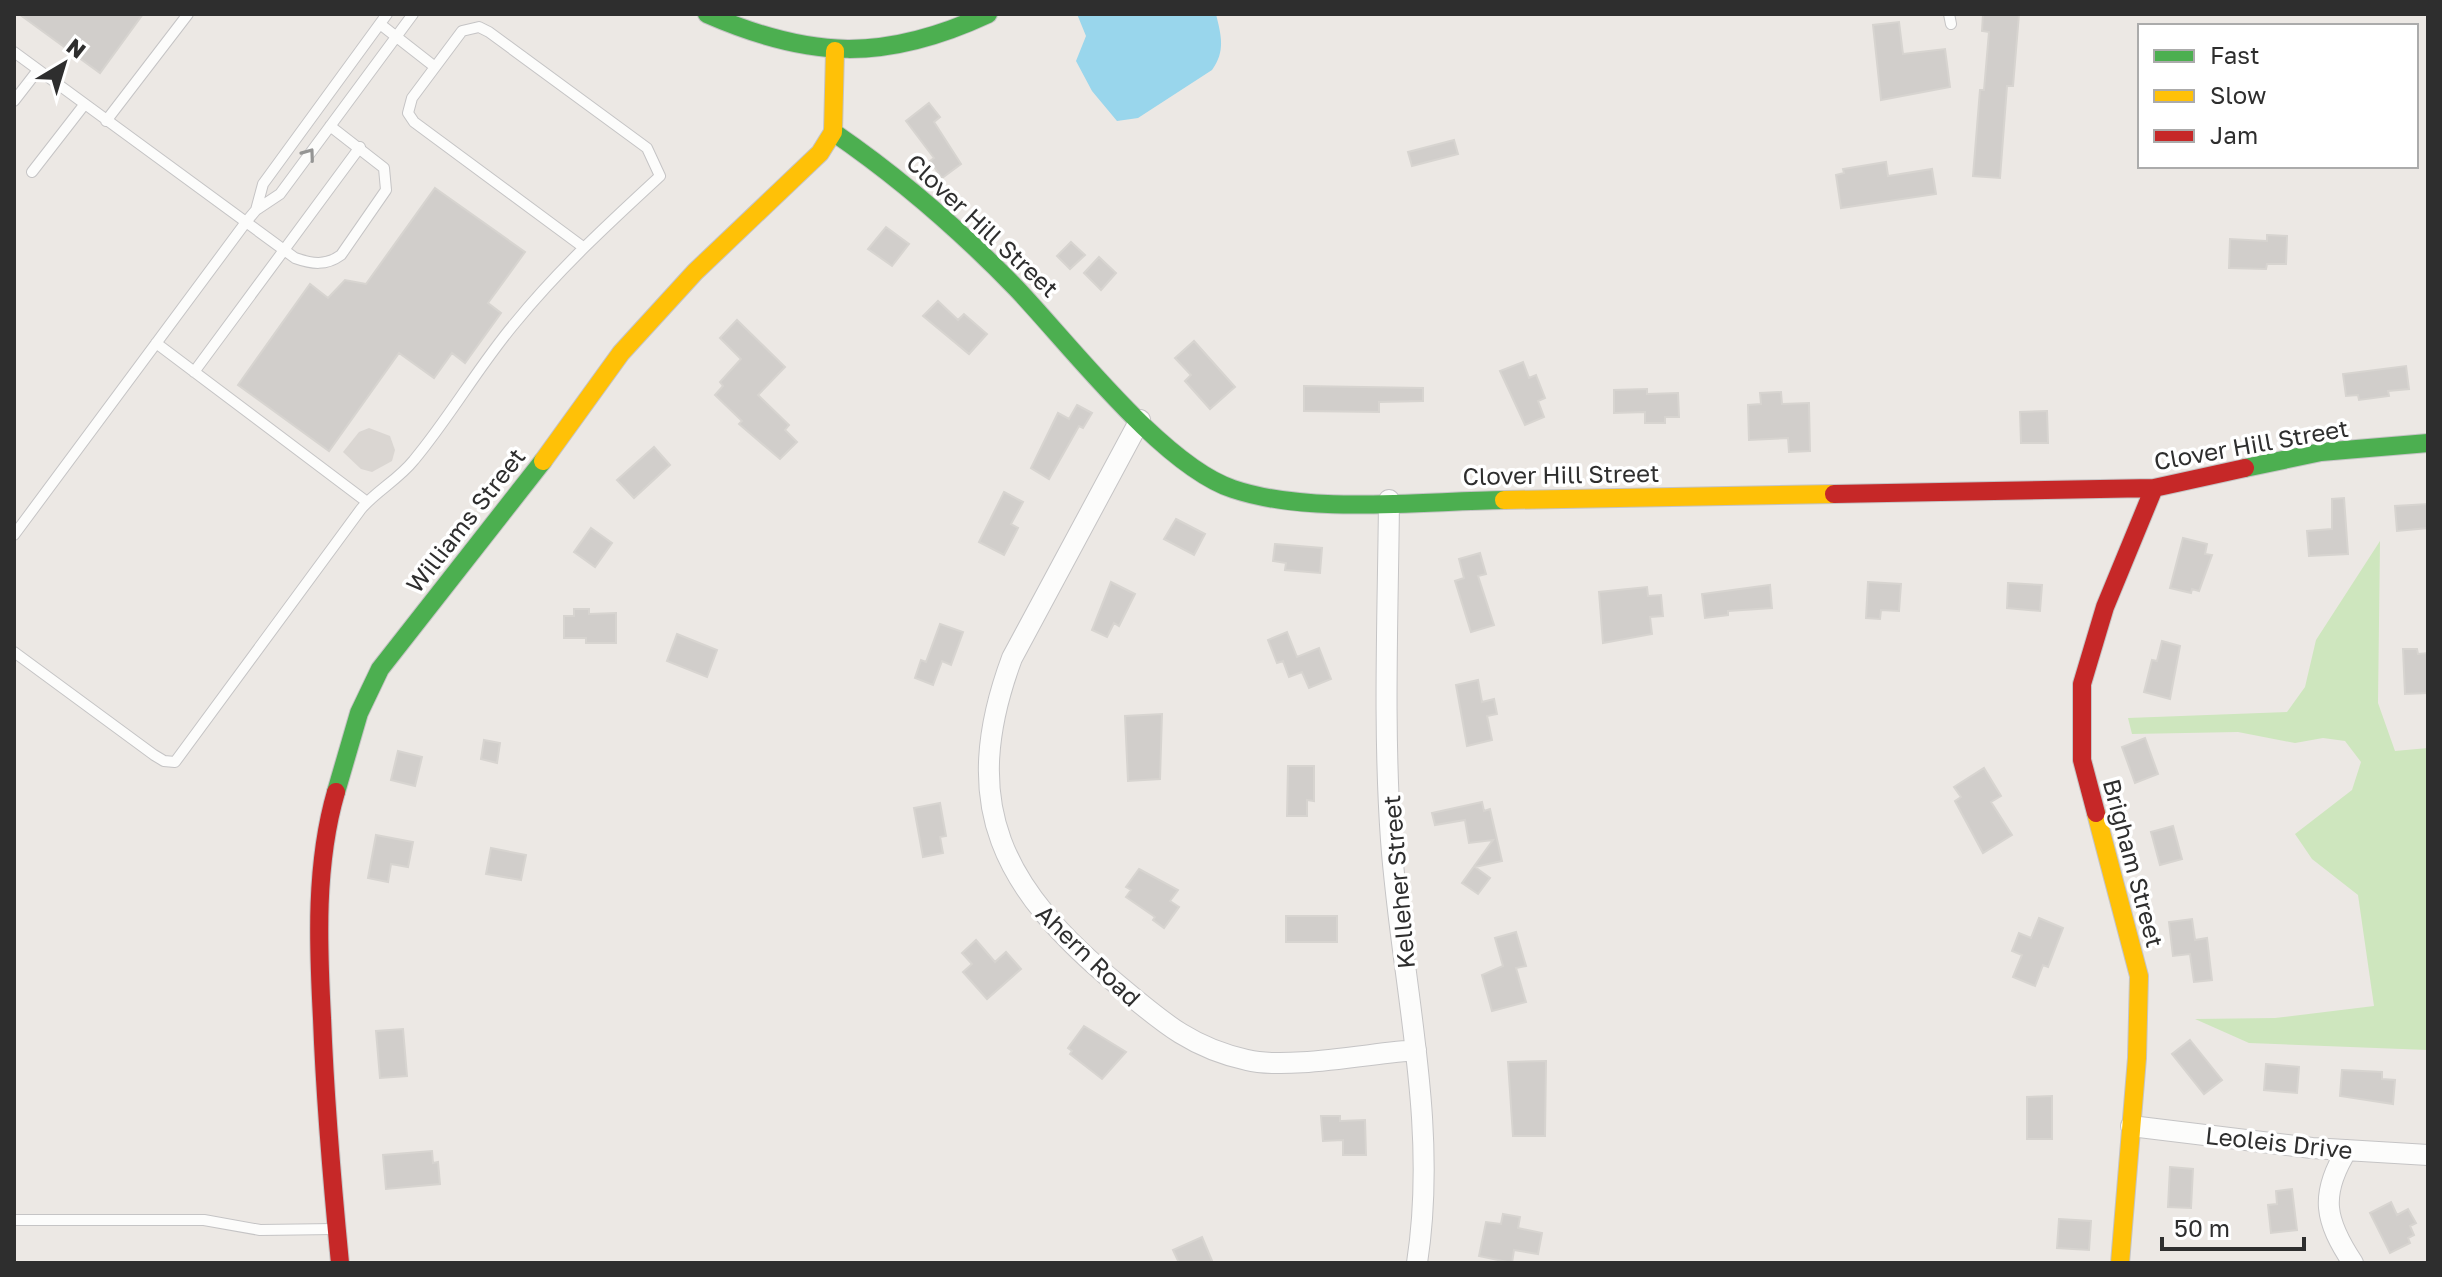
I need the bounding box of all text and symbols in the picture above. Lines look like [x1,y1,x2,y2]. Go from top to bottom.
north arrow [24,24,104,104]
legend [2138,24,2418,168]
text: N [62,32,92,64]
text: Fast [2210,40,2260,69]
text: Slow [2210,80,2266,109]
text: Jam [2210,120,2258,149]
street label: Clover Hill Street [901,147,1065,303]
one-way arrow [299,149,314,163]
street label: Clover Hill Street [2151,413,2351,475]
street label: Williams Street [399,442,531,598]
street label: Clover Hill Street [1462,458,1660,490]
street label: Brigham Street [2098,776,2170,950]
street label: Kelleher Street [1376,794,1420,970]
street label: Ahern Road [1031,898,1147,1012]
street label: Leoleis Drive [2204,1120,2354,1164]
scale bar [2162,1201,2304,1251]
text: 50 m [2174,1213,2230,1242]

